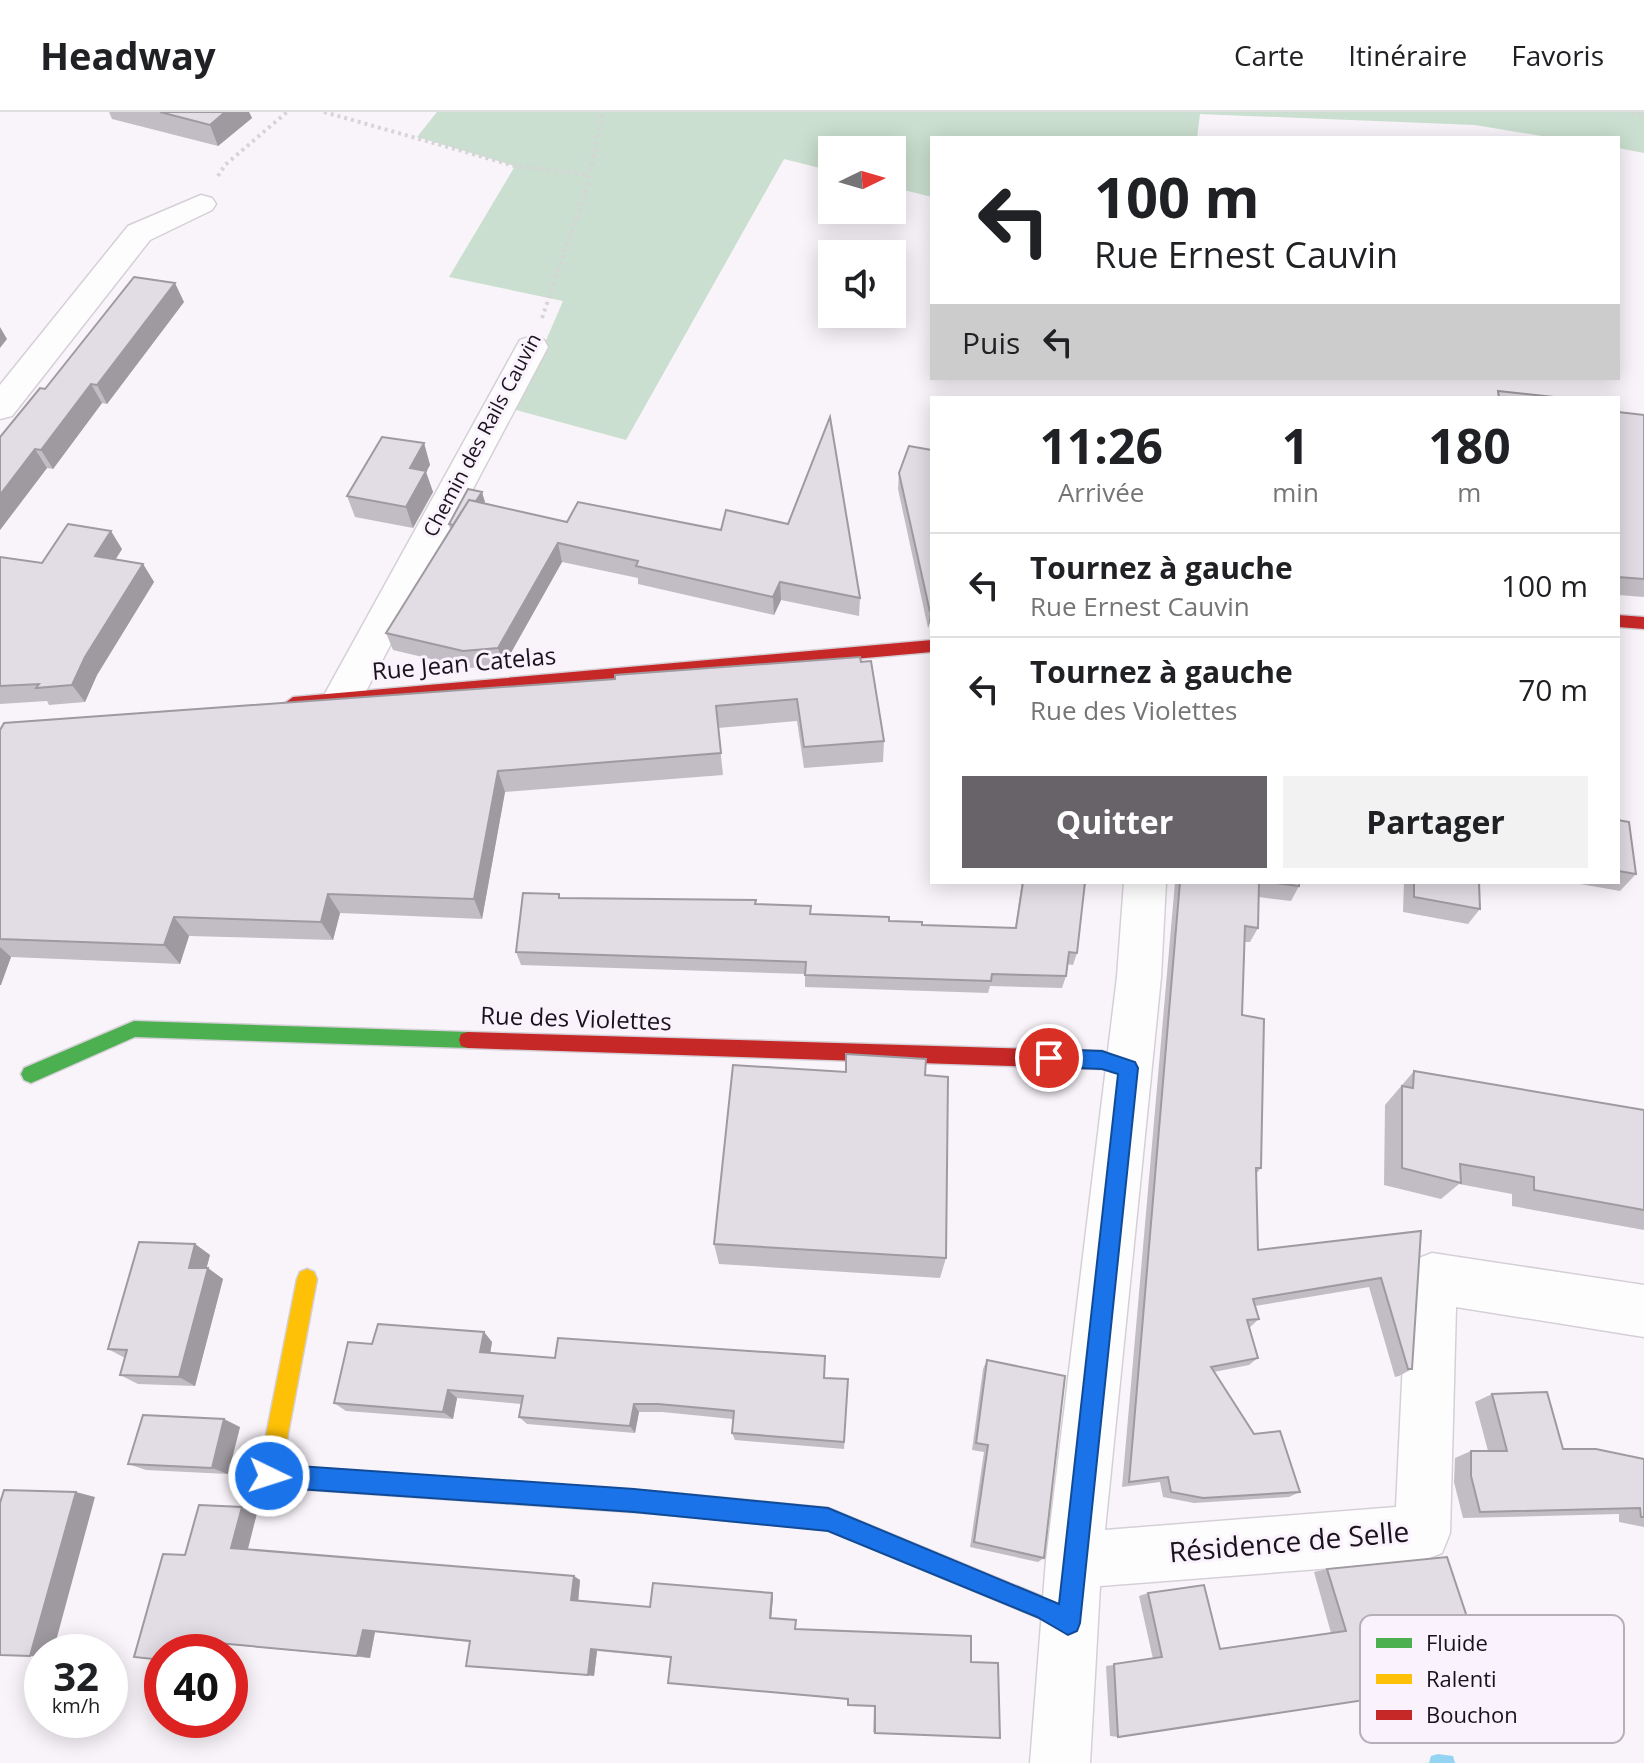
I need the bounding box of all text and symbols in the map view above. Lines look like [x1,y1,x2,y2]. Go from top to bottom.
text: Headway [40,29,216,81]
text: Carte [1234,36,1304,74]
text: Itinéraire [1348,36,1467,74]
text: Favoris [1511,36,1604,74]
north arrow [818,136,906,224]
map controls [818,136,906,328]
text: 100 m [1094,158,1260,234]
icon: left [962,168,1066,272]
text: Rue Ernest Cauvin [1094,230,1398,279]
button: sound [818,240,906,328]
icon: left [1036,320,1080,364]
text: Puis [962,322,1020,363]
street label: Chemin des Rails Cauvin [416,328,547,541]
text: 11:26 [1039,413,1163,478]
text: 1 [1282,413,1309,478]
text: 180 [1428,413,1511,478]
text: Arrivée [1058,474,1144,510]
text: min [1272,474,1319,510]
text: m [1457,474,1481,510]
text: Tournez à gauche [1030,547,1293,588]
icon: left [962,563,1006,607]
text: 100 m [1501,565,1588,606]
text: Rue Ernest Cauvin [1030,588,1250,624]
street label: Rue Jean Catelas [370,638,557,687]
text: Tournez à gauche [1030,651,1293,692]
icon: left [962,667,1006,711]
text: 70 m [1518,669,1588,710]
text: Rue des Violettes [1030,692,1237,728]
button: Quitter [962,776,1267,868]
button: Partager [1283,776,1588,868]
street label: Rue des Violettes [480,998,672,1037]
pin [1015,1024,1083,1092]
icon: arrive [1027,1036,1071,1080]
position arrow [227,1434,311,1518]
street label: Résidence de Selle [1167,1512,1411,1570]
legend [1360,1615,1624,1743]
text: Fluide [1426,1627,1488,1657]
speed limit sign: 40 [144,1634,248,1738]
text: 32 [53,1648,99,1703]
text: Ralenti [1426,1663,1497,1693]
text: km/h [52,1692,100,1719]
text: Bouchon [1426,1699,1518,1729]

